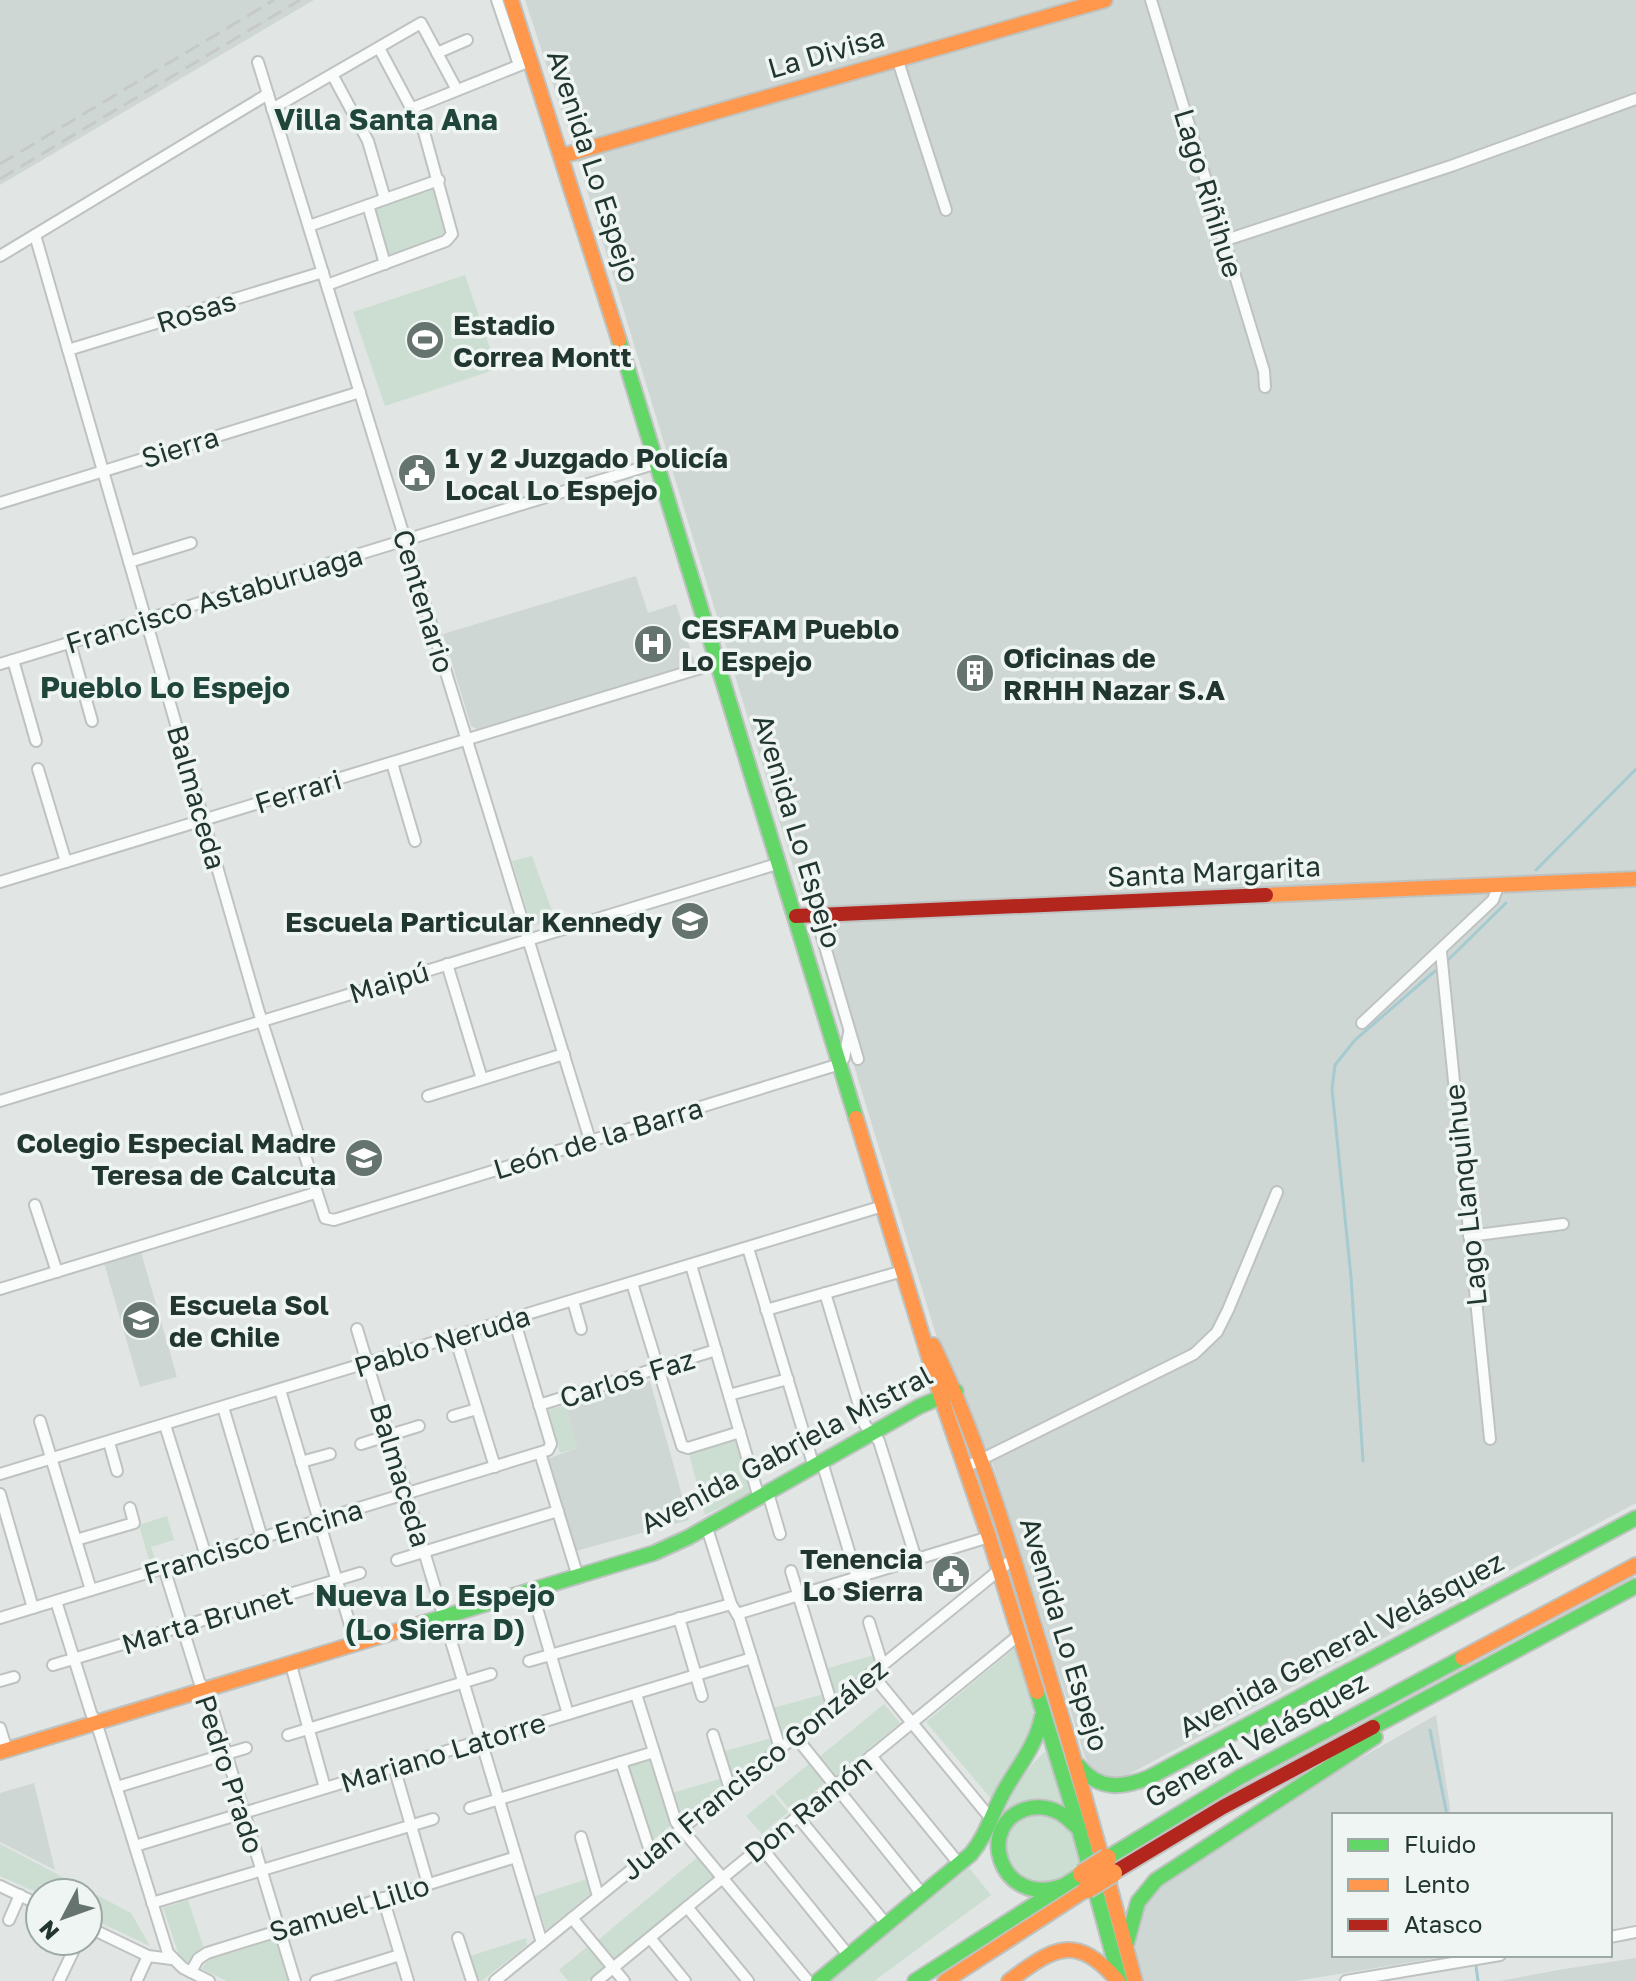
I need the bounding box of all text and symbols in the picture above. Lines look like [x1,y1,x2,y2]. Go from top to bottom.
street label: La Divisa [764,20,888,84]
street label: Avenida Lo Espejo [541,46,647,286]
district label: Villa Santa Ana [274,101,498,137]
street label: Lago Riñihue [1168,105,1250,281]
street label: Rosas [152,283,240,339]
place label: Estadio Correa Montt [453,308,632,373]
sports icon: Estadio Correa Montt [404,319,446,361]
street label: Sierra [137,420,223,474]
place label: 1 y 2 Juzgado Policía Local Lo Espejo [445,441,728,506]
public building icon: 1 y 2 Juzgado Policía Local Lo Espejo [396,452,438,494]
street label: Centenario [387,525,461,677]
street label: Francisco Astaburuaga [62,538,366,660]
place label: CESFAM Pueblo Lo Espejo [681,612,899,677]
hospital icon: CESFAM Pueblo Lo Espejo [632,623,674,665]
place label: Oficinas de RRHH Nazar S.A [1003,641,1225,706]
building icon: Oficinas de RRHH Nazar S.A [954,652,996,694]
district label: Pueblo Lo Espejo [40,669,290,705]
street label: Avenida Lo Espejo [747,710,849,952]
street label: Balmaceda [161,721,233,873]
street label: Ferrari [251,762,345,820]
street label: Santa Margarita [1106,849,1322,893]
school or university icon: Escuela Particular Kennedy [669,900,711,942]
place label: Escuela Particular Kennedy [285,905,662,938]
street label: Maipú [345,954,433,1010]
street label: Lago Llanquihue [1437,1082,1493,1308]
street label: León de la Barra [489,1090,707,1186]
place label: Colegio Especial Madre Teresa de Calcuta [16,1126,336,1191]
school or university icon: Colegio Especial Madre Teresa de Calcuta [343,1137,385,1179]
place label: Escuela Sol de Chile [169,1288,329,1353]
school or university icon: Escuela Sol de Chile [120,1299,162,1341]
street label: Pablo Neruda [350,1299,534,1383]
street label: Carlos Faz [556,1342,698,1414]
street label: Avenida Gabriela Mistral [635,1358,937,1540]
street label: Balmaceda [363,1399,439,1551]
street label: Francisco Encina [140,1492,366,1590]
street label: Avenida Lo Espejo [1014,1513,1116,1755]
place label: Tenencia Lo Sierra [800,1542,923,1607]
street label: Avenida General Velásquez [1173,1544,1509,1744]
public building icon: Tenencia Lo Sierra [930,1553,972,1595]
street label: Marta Brunet [118,1577,296,1661]
district label: Nueva Lo Espejo (Lo Sierra D) [315,1577,555,1647]
street label: Juan Francisco González [614,1652,894,1886]
street label: General Velásquez [1139,1664,1373,1814]
street label: Pedro Prado [189,1691,271,1857]
street label: Mariano Latorre [336,1705,550,1799]
street label: Don Ramón [738,1747,878,1869]
legend [1332,1813,1612,1957]
text: Fluido [1404,1829,1476,1858]
street label: Samuel Lillo [265,1868,433,1948]
text: Lento [1404,1869,1470,1898]
north arrow [24,1877,104,1957]
text: Atasco [1404,1909,1482,1938]
text: N [33,1915,64,1946]

